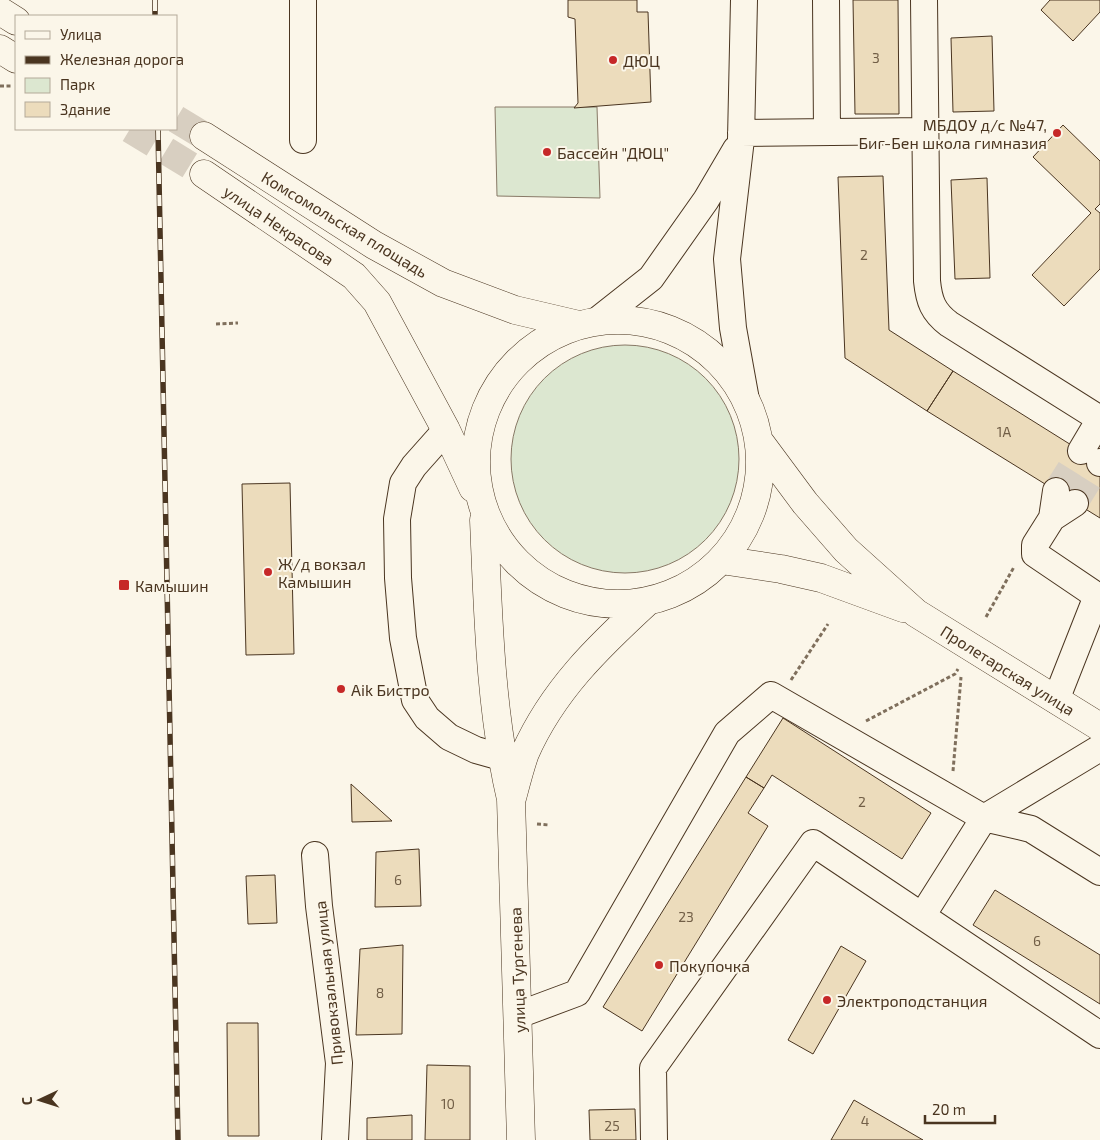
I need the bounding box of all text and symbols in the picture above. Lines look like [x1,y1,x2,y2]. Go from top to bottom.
legend [15,15,178,130]
text: Улица [60,25,102,43]
house number: 3 [872,49,880,66]
text: Железная дорога [60,50,184,68]
place label: ДЮЦ [623,51,660,70]
marker: ДЮЦ [607,54,619,66]
text: Парк [60,75,95,93]
text: Здание [60,100,111,118]
place label: МБДОУ д/с №47, Биг-Бен школа гимназия [858,115,1047,152]
marker: МБДОУ д/с №47, Биг-Бен школа гимназия [1051,127,1063,139]
place label: Бассейн "ДЮЦ" [557,143,669,162]
marker: Бассейн "ДЮЦ" [541,146,553,158]
street label: Комсомольская площадь [259,167,431,281]
street label: улица Некрасова [220,181,338,270]
house number: 2 [860,246,868,263]
house number: 1А [997,423,1011,440]
place label: Ж/д вокзал Камышин [278,554,366,591]
marker: Ж/д вокзал Камышин [262,566,274,578]
place label: Камышин [135,576,209,595]
marker: Камышин [117,578,131,592]
street label: Пролетарская улица [937,621,1079,720]
place label: Aik Бистро [351,680,430,699]
marker: Aik Бистро [335,683,347,695]
house number: 2 [858,793,866,810]
house number: 6 [394,871,402,888]
street label: Привокзальная улица [310,900,347,1066]
street label: улица Тургенева [505,907,530,1033]
house number: 23 [678,908,694,925]
house number: 6 [1033,932,1041,949]
place label: Покупочка [669,956,750,976]
marker: Покупочка [653,959,665,971]
house number: 8 [376,984,384,1001]
place label: Электроподстанция [837,991,988,1010]
marker: Электроподстанция [821,994,833,1006]
north arrow [15,1075,65,1125]
scale bar [925,1092,995,1124]
house number: 10 [441,1095,455,1112]
text: С [18,1096,35,1106]
text: 20 m [932,1100,966,1118]
house number: 4 [861,1112,869,1129]
house number: 25 [604,1117,620,1134]

